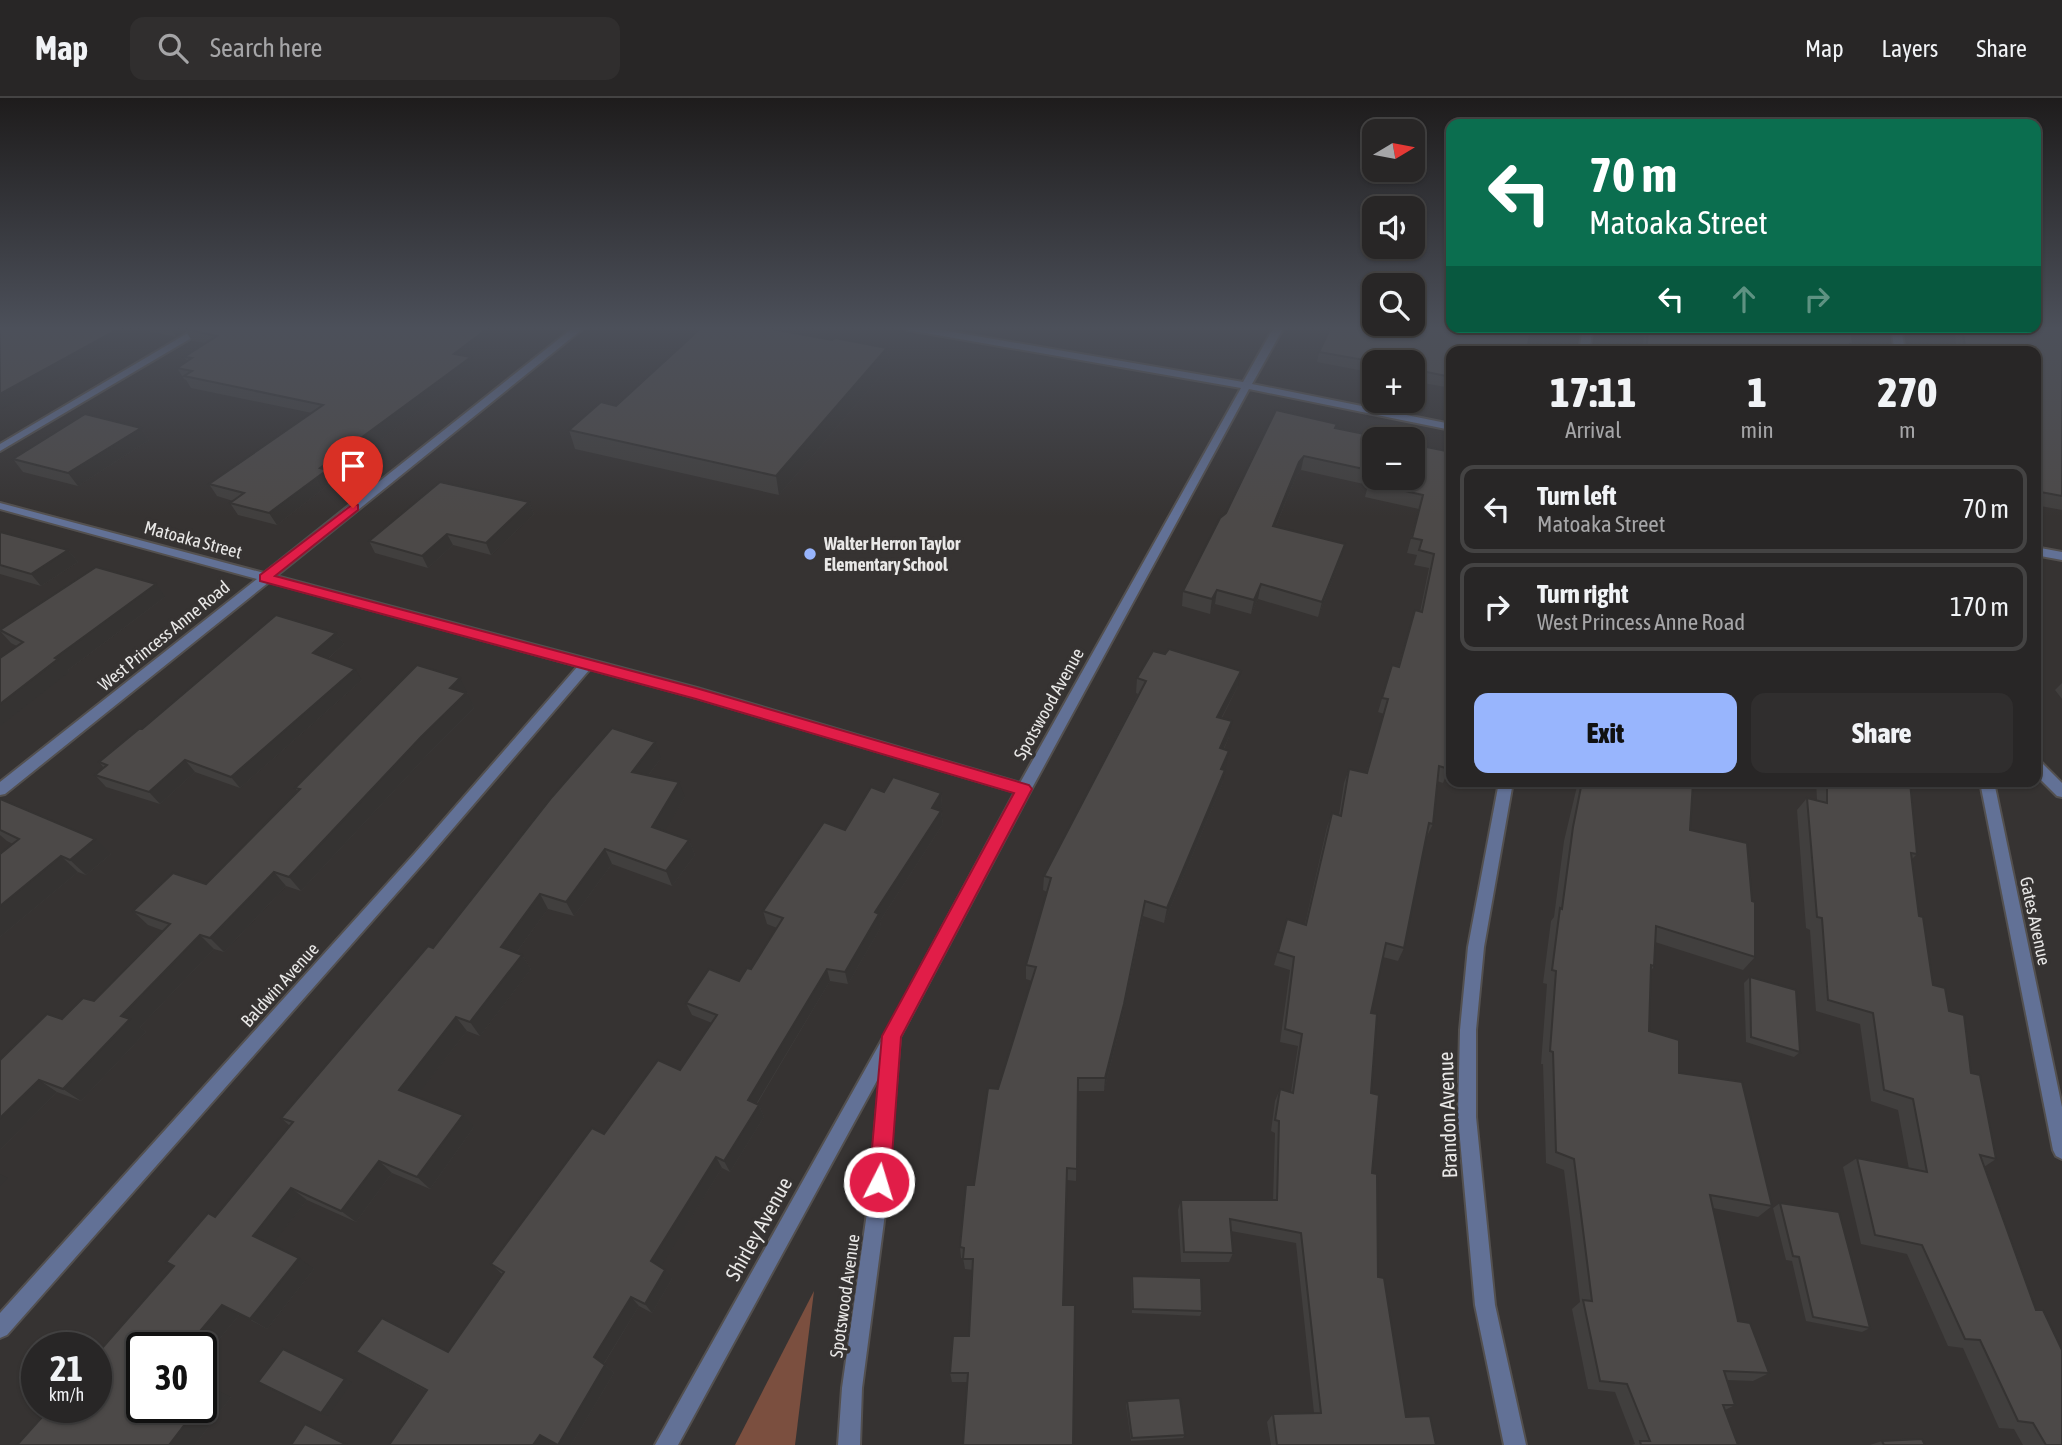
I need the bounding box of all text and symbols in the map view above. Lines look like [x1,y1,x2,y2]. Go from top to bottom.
search box [130,17,620,80]
text: Map [35,29,88,67]
icon: search [154,29,192,67]
text: Search here [210,33,322,63]
text: Map [1805,35,1844,62]
text: Layers [1882,35,1938,62]
text: Share [1976,35,2027,62]
north arrow [1362,119,1424,182]
map controls [1362,119,1425,490]
text: 70 m [1589,146,1677,202]
icon: left [1474,147,1565,238]
button: sound [1362,196,1425,259]
text: Matoaka Street [1589,204,1768,241]
button: search [1362,273,1425,336]
icon: left [1652,280,1690,318]
icon: ahead [1725,280,1763,318]
icon: right [1798,280,1836,318]
button: + [1362,350,1425,413]
text: 17:11 [1550,368,1637,416]
text: 1 [1747,368,1767,416]
text: 270 [1878,368,1937,416]
text: Arrival [1565,417,1621,443]
text: min [1741,417,1774,443]
text: m [1899,417,1916,443]
button: − [1362,427,1425,490]
pin [323,436,383,508]
icon: arrive [334,447,372,485]
text: Turn left [1537,481,1617,511]
icon: left [1478,490,1516,528]
text: 70 m [1962,494,2009,524]
text: Matoaka Street [1537,511,1665,537]
street label: Matoaka Street [142,516,244,563]
place label: Walter Herron Taylor Elementary School [823,533,961,575]
marker: Walter Herron Taylor Elementary School [802,546,818,562]
street label: West Princess Anne Road [94,576,234,695]
text: Turn right [1537,579,1628,609]
icon: right [1478,588,1516,626]
text: 170 m [1950,592,2009,622]
text: West Princess Anne Road [1537,609,1745,635]
street label: Spotswood Avenue [1009,644,1088,763]
button: Exit [1474,693,1737,773]
button: Share [1751,693,2013,773]
street label: Gates Avenue [2016,875,2055,967]
street label: Baldwin Avenue [236,938,323,1031]
street label: Brandon Avenue [1433,1051,1461,1179]
position arrow [842,1145,916,1219]
street label: Shirley Avenue [720,1173,796,1284]
street label: Spotswood Avenue [825,1233,864,1359]
speed limit sign: 30 [126,1332,217,1423]
text: 21 [50,1348,83,1388]
text: km/h [49,1384,84,1405]

